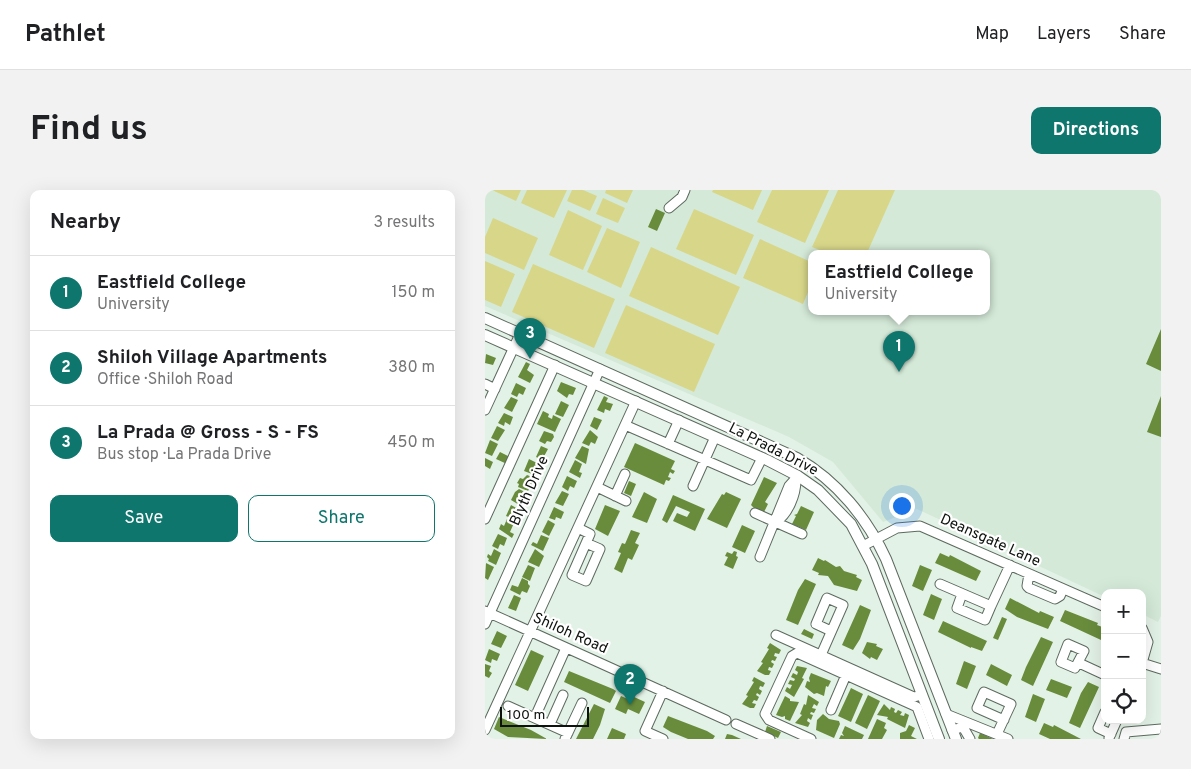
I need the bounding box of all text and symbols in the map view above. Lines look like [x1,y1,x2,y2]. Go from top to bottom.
text: Pathlet [25,20,106,50]
text: Map [975,23,1009,46]
text: Layers [1037,23,1091,46]
text: Share [1119,23,1166,46]
button: Directions [1031,107,1161,154]
text: Find us [30,108,148,152]
text: Nearby [50,209,121,236]
text: 3 results [373,213,435,233]
popup [808,250,990,315]
text: Eastfield College [825,261,973,285]
text: Eastfield College [97,271,246,295]
text: 1 [63,283,69,303]
text: 150 m [392,283,435,303]
text: University [825,285,897,305]
text: University [97,295,170,315]
pin: 3 [514,318,546,359]
pin: 1 [883,331,915,372]
text: Shiloh Village Apartments [97,346,327,370]
text: 2 [61,358,71,378]
text: 380 m [388,358,435,378]
text: Office · Shiloh Road [97,370,233,390]
street label: La Prada Drive [725,419,821,481]
text: La Prada @ Gross - S - FS [97,421,319,445]
text: 3 [61,433,71,453]
text: 450 m [388,433,435,453]
text: Bus stop · La Prada Drive [97,445,271,465]
street label: Blyth Drive [506,453,554,529]
your location [889,493,915,519]
button: Save [50,495,238,542]
button: Share [248,495,435,542]
street label: Deansgate Lane [937,510,1043,572]
map controls [1101,589,1146,724]
button: + [1101,589,1146,634]
street label: Shiloh Road [529,609,611,659]
button: − [1101,634,1146,679]
pin: 2 [614,664,646,705]
button: locate [1101,679,1146,724]
scale bar [500,704,589,727]
text: 100 m [507,707,545,724]

